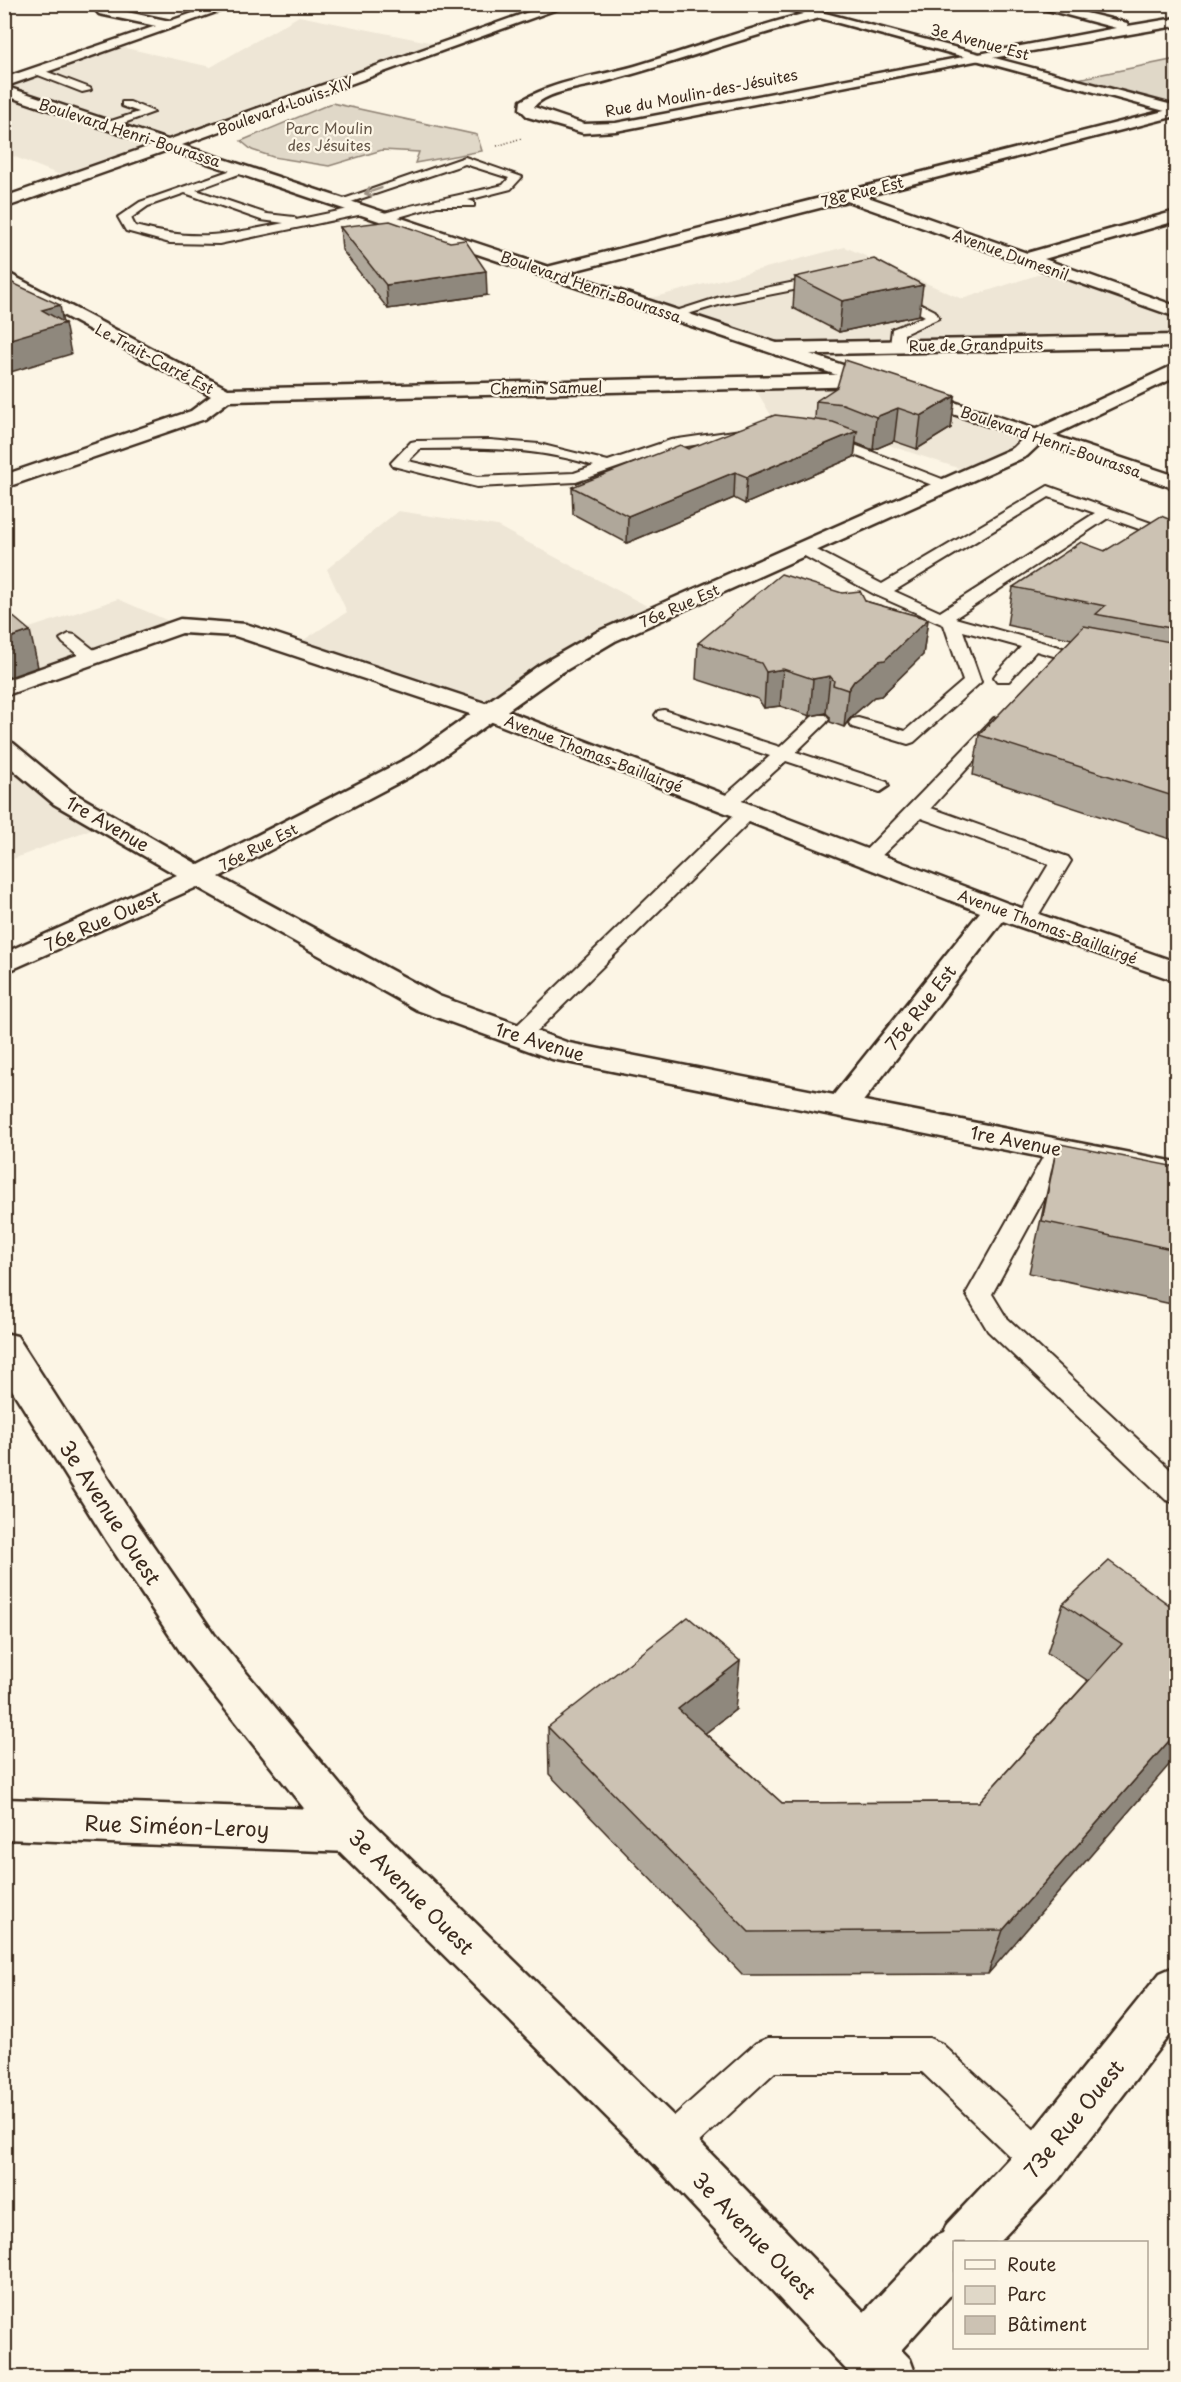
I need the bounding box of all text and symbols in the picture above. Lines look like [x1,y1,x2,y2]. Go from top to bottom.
street label: 3e Avenue Est [928,17,1032,65]
street label: Rue du Moulin-des-Jésuites [603,62,799,122]
street label: Boulevard Louis-XIV [213,69,357,140]
street label: Boulevard Henri-Bourassa [36,92,224,172]
park label: Parc Moulin des Jésuites [285,116,373,156]
street label: 78e Rue Est [818,170,906,212]
one-way arrow [364,187,383,198]
street label: Avenue Dumesnil [950,222,1072,286]
street label: Boulevard Henri-Bourassa [498,244,685,328]
street label: Le Trait-Carré Est [91,317,219,399]
street label: Rue de Grandpuits [909,331,1043,357]
street label: Chemin Samuel [490,375,602,399]
street label: Boulevard Henri-Bourassa [958,399,1145,483]
street label: 76e Rue Est [636,577,722,633]
street label: Avenue Thomas-Baillairgé [502,708,686,798]
street label: 1re Avenue [61,788,155,858]
street label: 76e Rue Est [215,816,301,876]
street label: 76e Rue Ouest [40,882,164,958]
street label: Avenue Thomas-Baillairgé [955,883,1141,969]
street label: 75e Rue Est [878,958,962,1055]
street label: 1re Avenue [492,1015,588,1067]
street label: 1re Avenue [968,1118,1064,1162]
street label: 3e Avenue Ouest [52,1433,170,1591]
street label: Rue Siméon-Leroy [84,1806,270,1844]
street label: 3e Avenue Ouest [342,1821,482,1961]
street label: 73e Rue Ouest [1015,2052,1131,2184]
street label: 3e Avenue Ouest [685,2164,825,2306]
legend [953,2241,1148,2349]
text: Route [1007,2250,1057,2277]
text: Parc [1007,2280,1046,2307]
text: Bâtiment [1007,2310,1087,2337]

